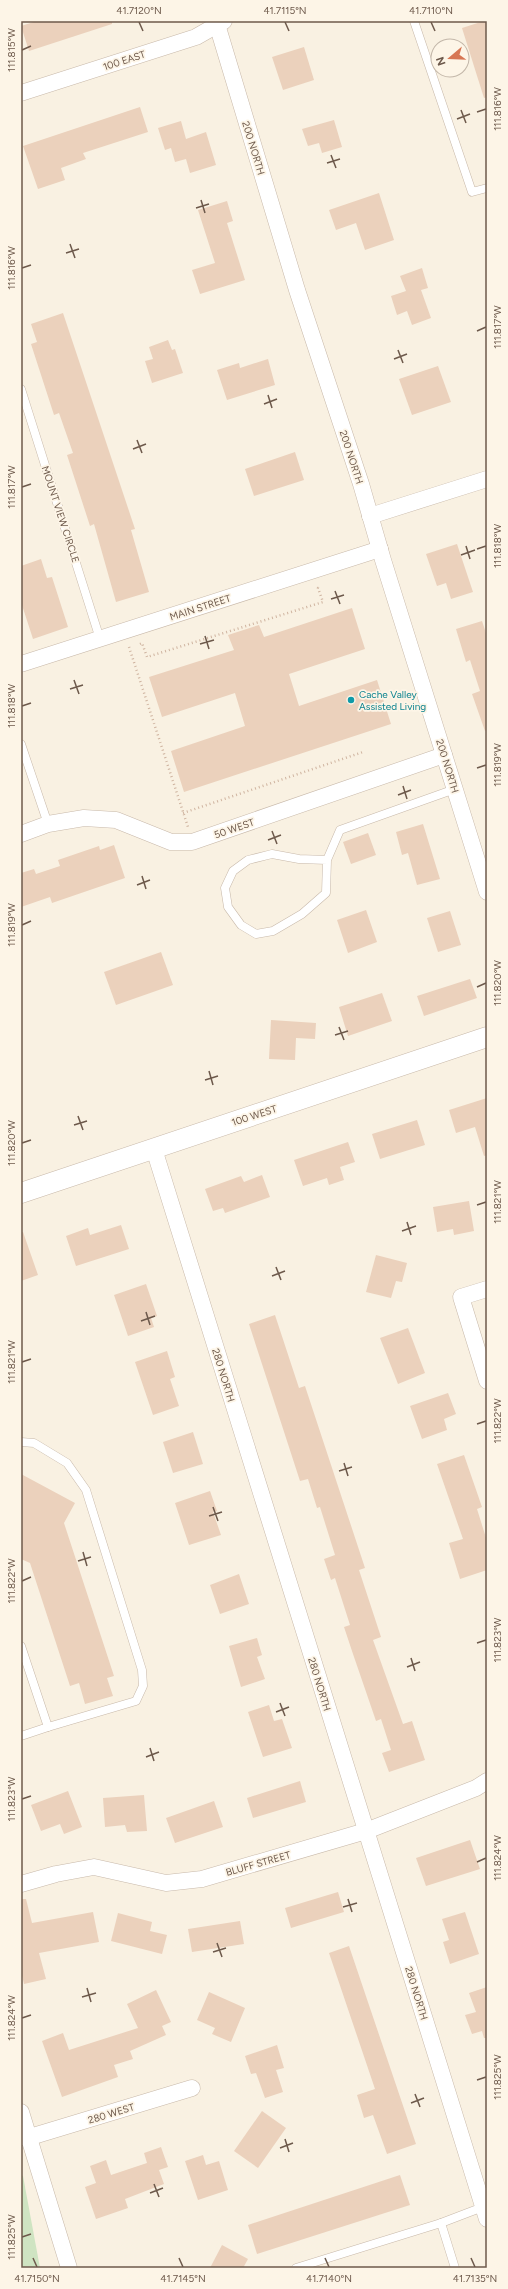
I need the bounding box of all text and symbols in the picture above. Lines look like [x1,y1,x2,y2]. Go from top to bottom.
text: 41.7120°N [116,4,162,17]
text: 41.7115°N [263,4,307,17]
text: 41.7110°N [409,4,453,17]
text: 111.815°W [5,28,18,72]
north arrow [430,38,470,78]
street label: 100 EAST [101,47,147,73]
text: N [433,55,449,67]
text: 111.816°W [491,87,504,131]
street label: 200 NORTH [239,120,268,177]
text: 111.816°W [5,246,18,290]
text: 111.817°W [491,305,504,349]
street label: 200 NORTH [337,429,366,486]
street label: MOUNT VIEW CIRCLE [39,464,82,564]
text: 111.817°W [5,465,18,509]
text: 111.818°W [491,524,504,568]
street label: MAIN STREET [168,591,233,623]
text: 111.818°W [5,684,18,728]
place label: Cache Valley Assisted Living [359,688,426,713]
marker: Cache Valley Assisted Living [346,695,356,705]
street label: 200 NORTH [433,738,462,795]
text: 111.819°W [491,743,504,787]
street label: 50 WEST [212,815,256,841]
text: 111.819°W [5,903,18,947]
text: 111.820°W [491,960,504,1006]
street label: 100 WEST [230,1102,279,1129]
text: 111.820°W [5,1120,18,1166]
text: 111.821°W [491,1180,504,1224]
text: 111.821°W [5,1340,18,1384]
street label: 280 NORTH [209,1347,238,1404]
text: 111.822°W [491,1398,504,1444]
text: 111.822°W [5,1558,18,1604]
text: 111.823°W [491,1617,504,1662]
street label: 280 NORTH [305,1656,334,1713]
text: 111.823°W [5,1776,18,1821]
text: 111.824°W [491,1835,504,1881]
street label: BLUFF STREET [224,1848,293,1879]
street label: 280 NORTH [402,1965,431,2022]
text: 111.824°W [5,1995,18,2041]
text: 111.825°W [491,2054,504,2100]
street label: 280 WEST [86,2100,136,2127]
text: 111.825°W [5,2214,18,2260]
text: 41.7150°N [14,2272,60,2285]
text: 41.7145°N [160,2272,206,2285]
text: 41.7140°N [306,2272,352,2285]
text: 41.7135°N [453,2272,497,2285]

